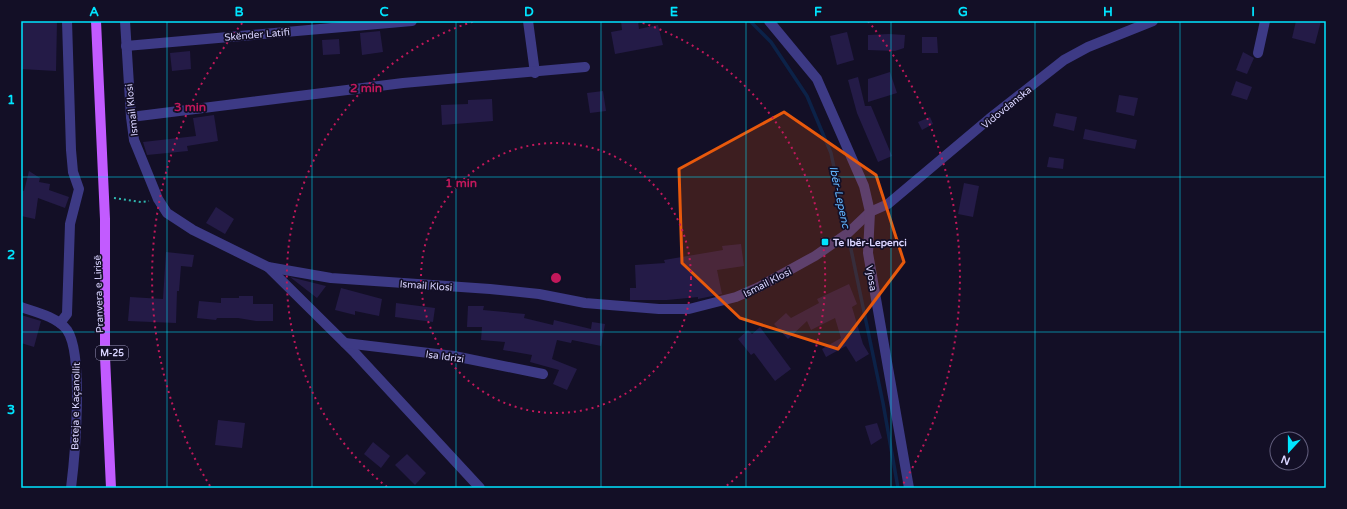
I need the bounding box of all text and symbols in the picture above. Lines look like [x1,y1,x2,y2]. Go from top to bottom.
text: A [89,4,99,20]
text: B [234,4,244,20]
text: C [379,4,389,20]
text: D [524,4,534,20]
text: E [670,4,678,20]
text: F [814,4,822,20]
text: G [958,4,968,20]
text: H [1103,4,1113,20]
text: I [1251,4,1255,20]
street label: Skënder Latifi [224,26,290,44]
text: 2 min [350,81,382,95]
street label: Ismail Klosi [123,83,141,137]
street label: Vidovdanska [979,84,1034,132]
text: 1 [7,92,15,108]
text: 3 min [174,100,206,114]
water label: Ibër-Lepenc [827,165,853,230]
text: 1 min [445,176,477,190]
marker: Te Ibër-Lepenci [820,237,830,247]
place label: Te Ibër-Lepenci [832,237,907,249]
text: 2 [7,247,15,263]
street label: Pranvera e Lirisë [92,254,106,333]
street label: Vjosa [863,264,879,292]
street label: Ismail Klosi [741,266,794,300]
centre of rings [549,271,563,285]
street label: Ismail Klosi [399,278,453,294]
road number: M-25 [96,346,128,360]
street label: Isa Idrizi [425,348,465,366]
street label: Beteja e Kaçanollit [69,362,83,450]
text: 3 [7,402,15,418]
north arrow [1269,431,1309,471]
text: N [1279,452,1292,468]

